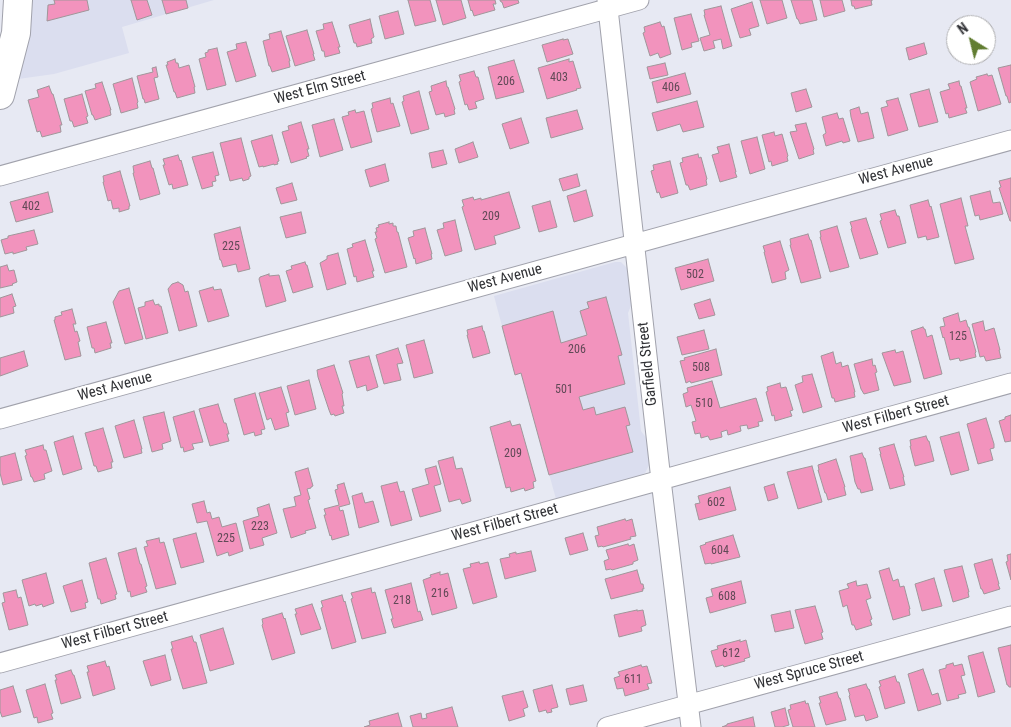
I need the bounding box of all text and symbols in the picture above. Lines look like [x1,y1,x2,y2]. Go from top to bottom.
north arrow [946,15,996,65]
text: N [955,20,971,38]
street label: West Elm Street [272,67,368,109]
house number: 403 [550,71,568,85]
house number: 206 [497,75,515,89]
house number: 406 [662,81,680,95]
street label: West Avenue [857,152,935,190]
house number: 402 [22,200,40,214]
house number: 209 [482,210,500,224]
house number: 225 [222,240,240,254]
street label: West Avenue [466,260,544,298]
house number: 502 [686,268,704,282]
street label: Garfield Street [635,321,661,407]
house number: 125 [949,330,967,344]
house number: 206 [568,343,586,357]
house number: 508 [692,361,710,375]
street label: West Avenue [76,368,154,406]
house number: 501 [555,383,573,397]
street label: West Filbert Street [841,392,951,438]
house number: 510 [695,397,713,411]
house number: 209 [504,447,522,461]
house number: 602 [707,496,725,510]
street label: West Filbert Street [450,500,560,546]
house number: 223 [251,520,269,534]
house number: 225 [217,532,235,546]
house number: 604 [711,544,729,558]
house number: 216 [431,587,449,601]
house number: 608 [718,590,736,604]
house number: 218 [393,594,411,608]
street label: West Filbert Street [60,608,170,654]
house number: 612 [722,647,740,661]
street label: West Spruce Street [752,648,866,694]
house number: 611 [624,673,642,687]

